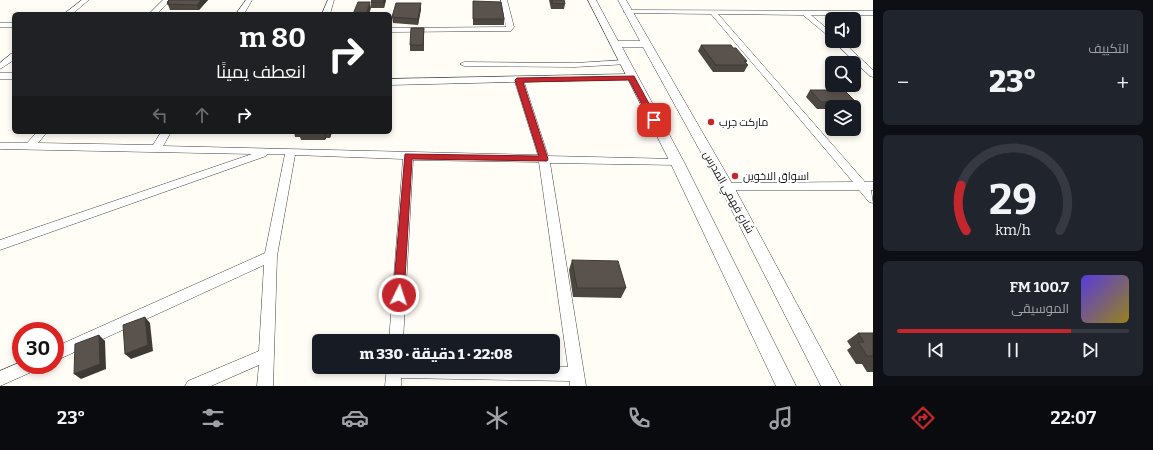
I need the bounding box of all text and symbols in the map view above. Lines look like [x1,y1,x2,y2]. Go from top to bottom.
map controls [825,12,861,136]
button: sound [825,12,861,48]
text: 80 m [240,21,306,54]
icon: right [320,28,372,80]
text: التكييف [1088,41,1129,56]
button: search [825,56,861,92]
text: انعطف يمينًا [216,61,306,83]
text: 23° [989,64,1037,100]
text: − [897,69,909,96]
text: + [1116,69,1129,96]
button: layers [825,100,861,136]
pin [637,103,671,137]
icon: left [149,104,171,126]
icon: ahead [191,104,213,126]
icon: right [233,104,255,126]
icon: arrive [643,109,665,131]
place label: ماركت جرب [719,116,768,129]
marker: ماركت جرب [706,117,716,127]
street label: شارع فهمي المدرس [699,149,757,237]
place label: اسواق الاخوين [743,170,809,183]
marker: اسواق الاخوين [730,171,740,181]
text: 29 [989,175,1037,225]
text: km/h [995,222,1031,239]
position arrow [378,274,420,316]
text: 100.7 FM [1010,278,1069,296]
text: الموسيقى [1011,301,1069,316]
speed limit sign: 30 [12,322,64,374]
icon: previous [925,339,947,361]
icon: pause [1002,339,1024,361]
icon: next [1079,339,1101,361]
text: 22:08 · 1 دقيقة · 330 m [359,345,513,363]
icon: filters [199,404,227,432]
icon: car [341,404,369,432]
icon: climate [483,404,511,432]
icon: phone [625,404,653,432]
icon: music [767,404,795,432]
icon: directions [909,404,937,432]
text: 23° [57,407,85,429]
text: 22:07 [1051,407,1096,429]

